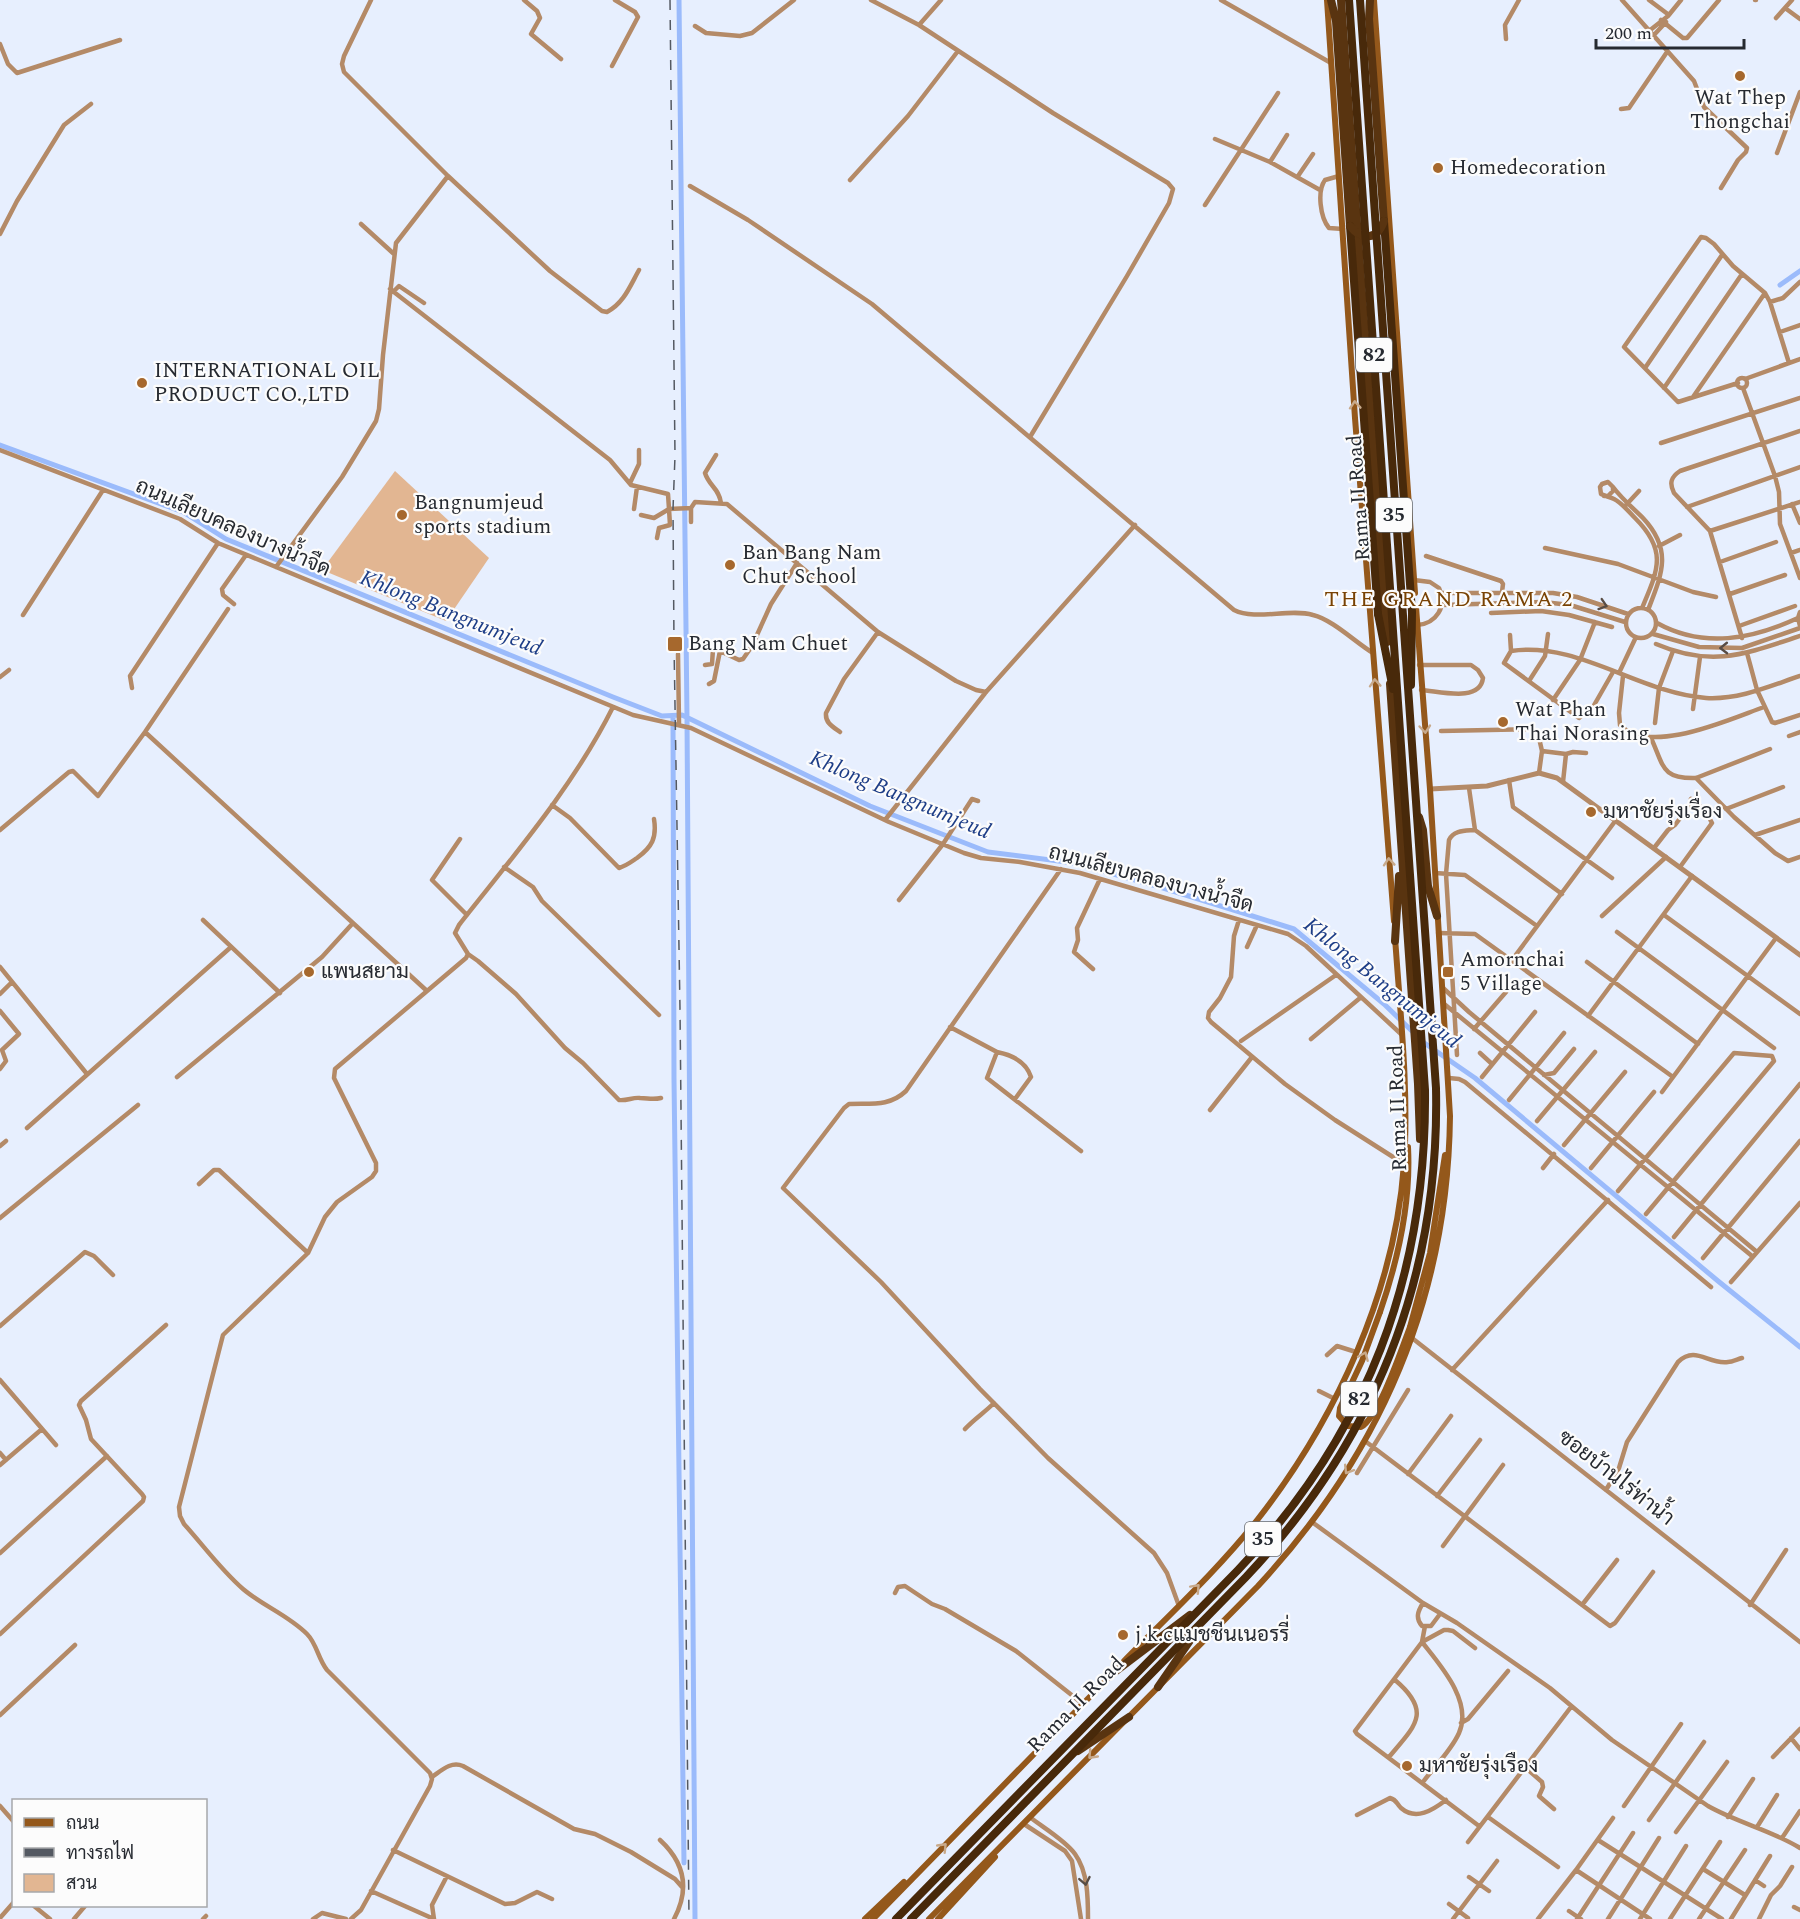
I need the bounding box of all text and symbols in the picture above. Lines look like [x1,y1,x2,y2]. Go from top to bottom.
scale bar [1596,12,1744,50]
text: 200 m [1605,20,1652,47]
marker: Wat Thep Thongchai [1733,69,1747,83]
place label: Wat Thep Thongchai [1690,82,1790,138]
place label: Homedecoration [1450,152,1606,184]
marker: Homedecoration [1431,161,1445,175]
road number: 82 [1356,338,1392,372]
place label: INTERNATIONAL OIL PRODUCT CO.,LTD [154,355,380,411]
marker: INTERNATIONAL OIL PRODUCT CO.,LTD [135,376,149,390]
one-way arrow [1348,400,1361,409]
street label: Rama II Road [1339,434,1379,562]
street label: ถนนเลียบคลองบางน้ำจืด [130,468,337,585]
place label: Bangnumjeud sports stadium [414,487,551,543]
road number: 35 [1376,498,1412,532]
marker: Bangnumjeud sports stadium [395,508,409,522]
place label: Ban Bang Nam Chut School [742,537,881,593]
marker: Ban Bang Nam Chut School [723,558,737,572]
water label: Khlong Bangnumjeud [355,561,547,665]
district label: THE GRAND RAMA 2 [1324,583,1574,616]
one-way arrow [1597,598,1608,611]
place label: Bang Nam Chuet [688,628,848,660]
marker: Bang Nam Chuet [666,635,684,653]
one-way arrow [1719,642,1728,654]
one-way arrow [1369,678,1382,687]
place label: Wat Phan Thai Norasing [1515,694,1650,750]
marker: Wat Phan Thai Norasing [1496,715,1510,729]
one-way arrow [1418,724,1431,733]
water label: Khlong Bangnumjeud [804,742,996,848]
place label: มหาชัยรุ่งเรื่อง [1603,791,1722,828]
marker: มหาชัยรุ่งเรื่อง [1584,805,1598,819]
street label: ถนนเลียบคลองบางน้ำจืด [1045,833,1258,922]
one-way arrow [1383,857,1396,866]
water label: Khlong Bangnumjeud [1296,909,1468,1057]
place label: Amornchai 5 Village [1460,944,1565,1000]
place label: แพนสยาม [321,956,409,988]
marker: แพนสยาม [302,965,316,979]
marker: Amornchai 5 Village [1441,965,1455,979]
street label: Rama II Road [1380,1044,1416,1172]
one-way arrow [1357,1351,1369,1362]
road number: 82 [1341,1382,1377,1416]
street label: ซอยบ้านไร่ท่าน้ำ [1551,1420,1683,1534]
one-way arrow [1343,1464,1355,1474]
road number: 35 [1245,1522,1281,1556]
one-way arrow [1189,1584,1200,1595]
place label: j.k.cแมชชีนเนอรรี่ [1135,1614,1289,1651]
marker: j.k.cแมชชีนเนอรรี่ [1116,1628,1130,1642]
street label: Rama II Road [1020,1649,1132,1761]
one-way arrow [1088,1749,1099,1759]
place label: มหาชัยรุ่งเรือง [1419,1750,1538,1782]
marker: มหาชัยรุ่งเรือง [1400,1759,1414,1773]
legend [12,1799,207,1907]
text: ถนน [66,1810,99,1837]
text: ทางรถไฟ [66,1840,134,1867]
one-way arrow [936,1843,947,1853]
text: สวน [66,1870,97,1897]
one-way arrow [1078,1875,1091,1885]

